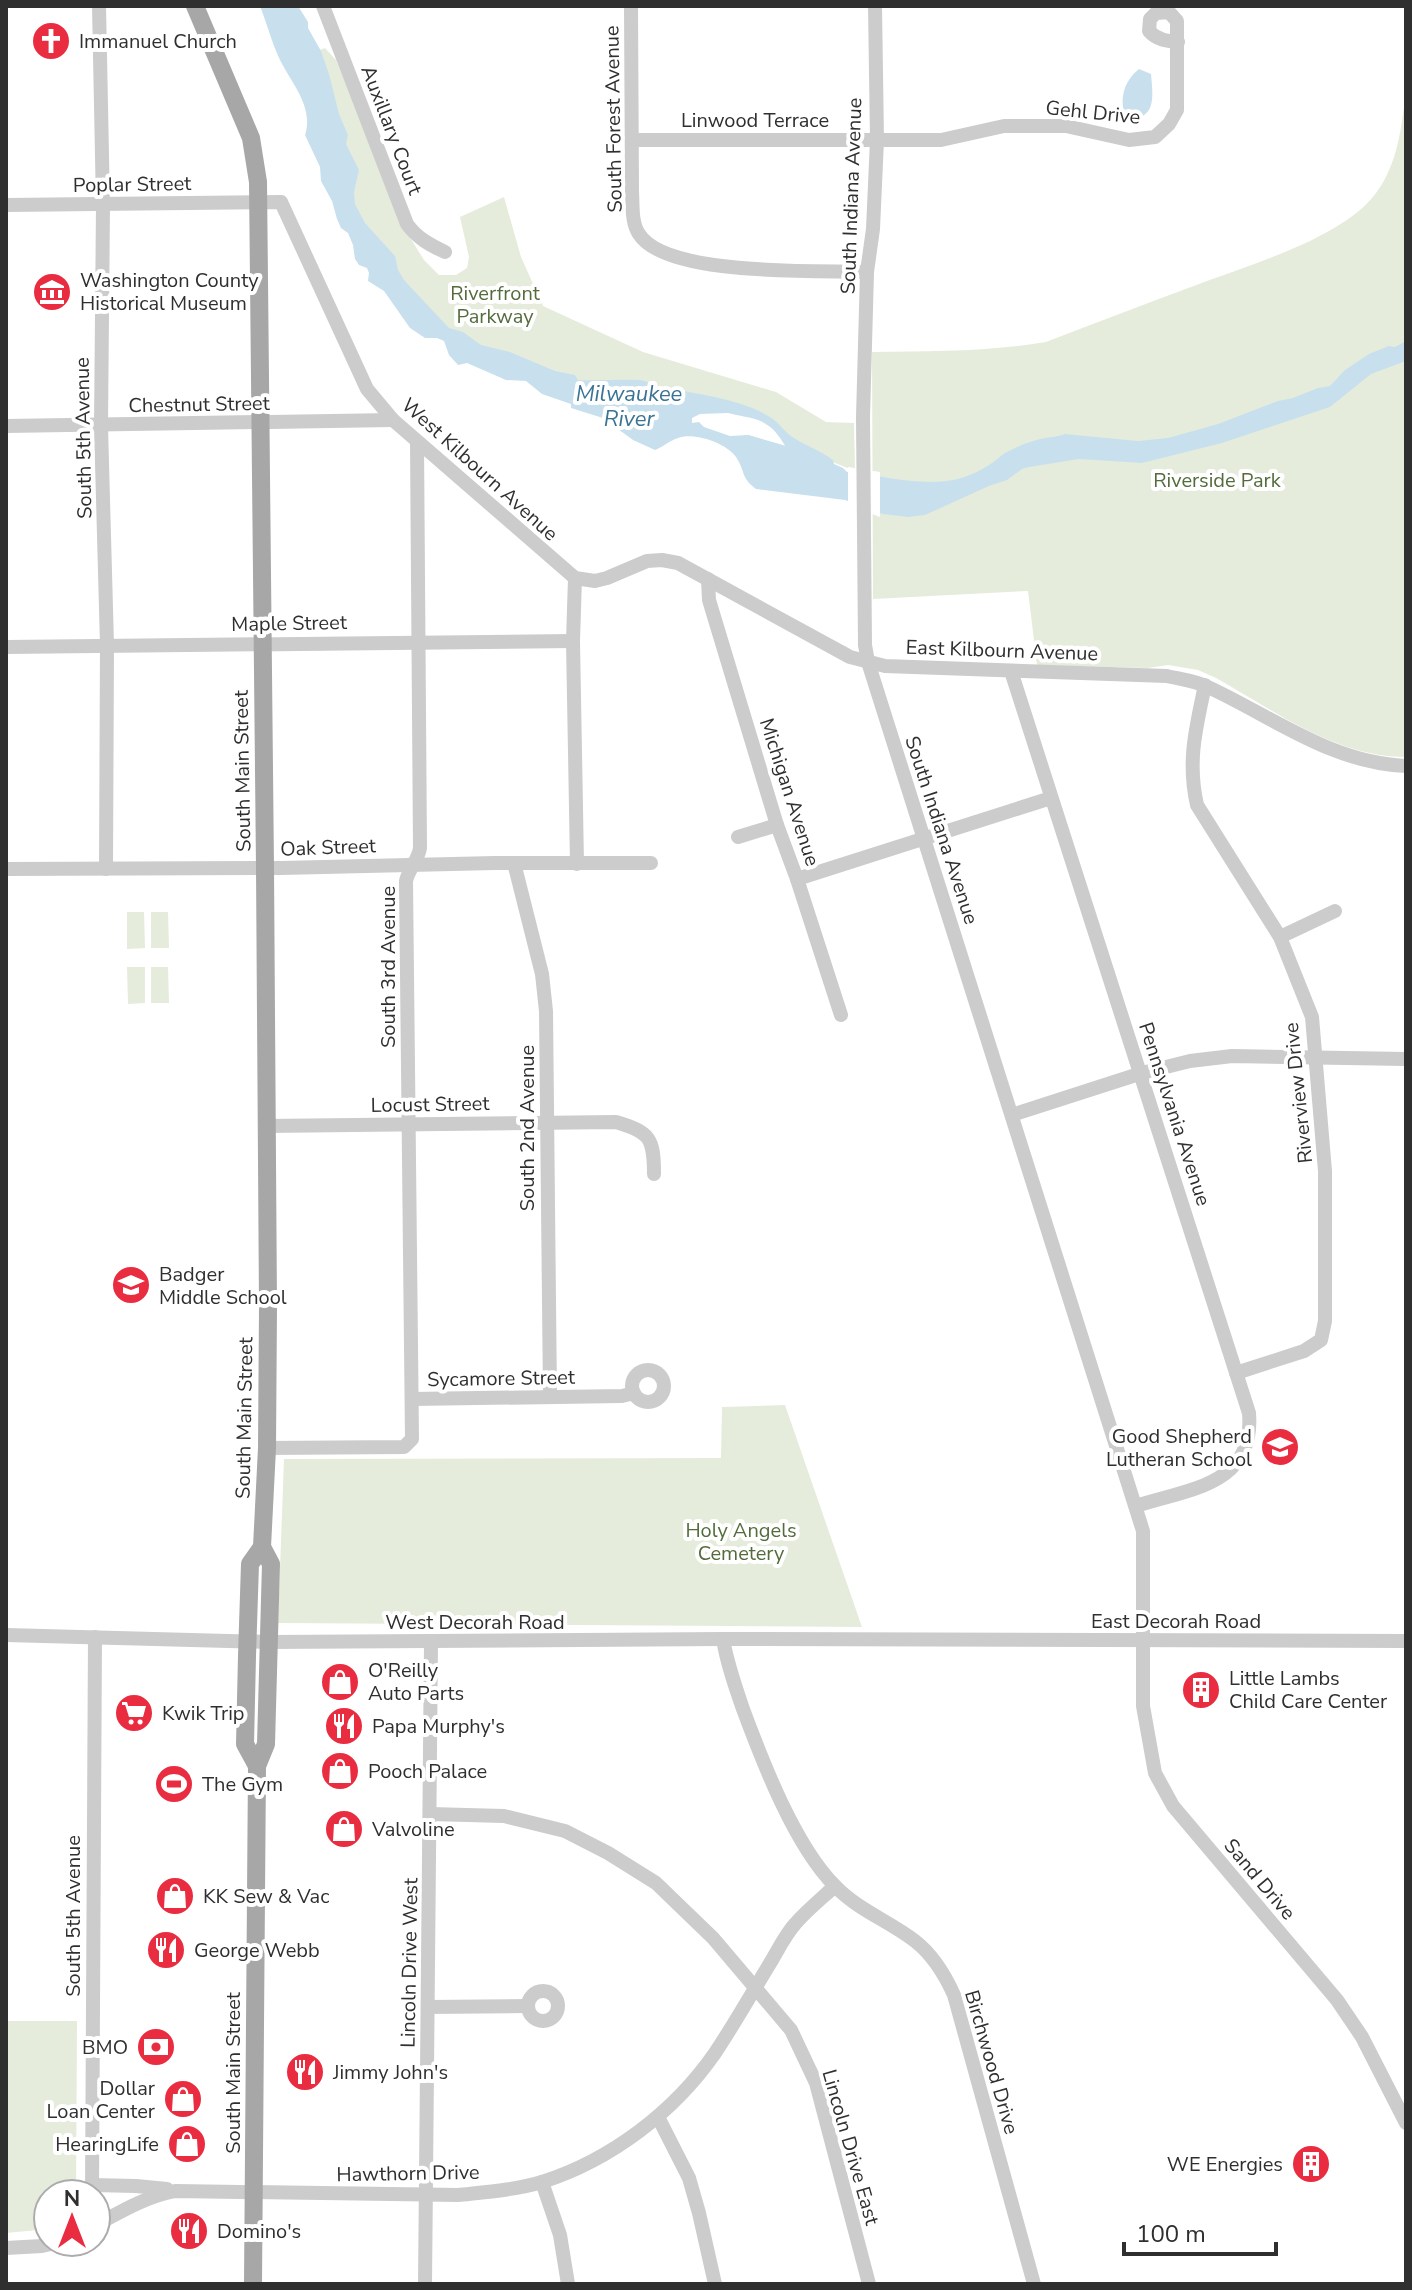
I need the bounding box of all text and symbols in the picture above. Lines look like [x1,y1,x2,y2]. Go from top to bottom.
church icon: Immanuel Church [30,20,72,62]
street label: South Forest Avenue [598,25,629,213]
place label: Immanuel Church [79,28,237,55]
street label: Auxillary Court [354,62,429,200]
street label: Gehl Drive [1044,94,1142,131]
street label: South Indiana Avenue [835,97,868,295]
street label: Linwood Terrace [681,107,829,134]
street label: Poplar Street [73,170,192,199]
place label: Washington County Historical Museum [80,267,259,317]
museum icon: Washington County Historical Museum [31,271,73,313]
park label: Riverfront Parkway [450,280,541,330]
street label: South 5th Avenue [69,357,98,519]
water label: Milwaukee River [576,379,683,434]
street label: Chestnut Street [128,390,271,419]
street label: West Kilbourn Avenue [396,392,564,547]
park label: Riverside Park [1153,467,1282,494]
street label: Maple Street [231,609,348,638]
street label: East Kilbourn Avenue [905,634,1099,667]
street label: South Main Street [228,689,257,852]
street label: Michigan Avenue [753,715,826,870]
street label: South Indiana Avenue [898,732,985,928]
street label: Oak Street [280,832,377,863]
street label: South 3rd Avenue [375,886,402,1048]
street label: Pennsylvania Avenue [1132,1019,1217,1209]
street label: Riverview Drive [1278,1021,1319,1165]
street label: South 2nd Avenue [514,1045,541,1211]
street label: Locust Street [370,1090,491,1119]
place label: Badger Middle School [159,1261,287,1311]
school or university icon: Badger Middle School [110,1264,152,1306]
street label: South Main Street [230,1336,259,1499]
street label: Sycamore Street [427,1364,576,1393]
place label: Good Shepherd Lutheran School [1106,1423,1252,1473]
school or university icon: Good Shepherd Lutheran School [1259,1426,1301,1468]
park label: Holy Angels Cemetery [685,1517,797,1567]
street label: East Decorah Road [1091,1608,1261,1635]
street label: West Decorah Road [385,1609,565,1636]
place label: O'Reilly Auto Parts [368,1657,464,1707]
shop icon: O'Reilly Auto Parts [319,1661,361,1703]
place label: Little Lambs Child Care Center [1229,1665,1387,1715]
building icon: Little Lambs Child Care Center [1180,1669,1222,1711]
supermarket icon: Kwik Trip [113,1692,155,1734]
place label: Kwik Trip [162,1700,245,1727]
restaurant icon: Papa Murphy's [323,1705,365,1747]
place label: Papa Murphy's [372,1713,505,1740]
shop icon: Pooch Palace [319,1750,361,1792]
place label: Pooch Palace [368,1758,487,1785]
sports icon: The Gym [153,1763,195,1805]
place label: The Gym [202,1771,283,1798]
shop icon: Valvoline [323,1808,365,1850]
place label: Valvoline [371,1816,455,1843]
street label: Sand Drive [1218,1833,1302,1926]
street label: South 5th Avenue [60,1835,87,1997]
shop icon: KK Sew & Vac [154,1875,196,1917]
street label: Lincoln Drive West [395,1877,424,2048]
place label: KK Sew & Vac [203,1883,329,1910]
restaurant icon: George Webb [145,1929,187,1971]
place label: George Webb [194,1937,320,1964]
street label: Birchwood Drive [958,1987,1025,2137]
street label: South Main Street [220,1991,247,2154]
bank icon: BMO [135,2026,177,2068]
place label: BMO [82,2034,128,2061]
restaurant icon: Jimmy John's [284,2051,326,2093]
place label: Jimmy John's [332,2059,448,2086]
street label: Lincoln Drive East [815,2066,886,2229]
place label: Dollar Loan Center [47,2075,155,2125]
shop icon: Dollar Loan Center [162,2078,204,2120]
shop icon: HearingLife [166,2123,208,2165]
place label: HearingLife [55,2131,159,2158]
building icon: WE Energies [1290,2143,1332,2185]
place label: WE Energies [1167,2151,1283,2178]
street label: Hawthorn Drive [336,2159,480,2188]
north arrow [32,2178,112,2258]
text: N [64,2184,80,2214]
scale bar [1124,2206,1276,2256]
restaurant icon: Domino's [168,2210,210,2252]
place label: Domino's [217,2218,301,2245]
text: 100 m [1136,2218,1206,2250]

